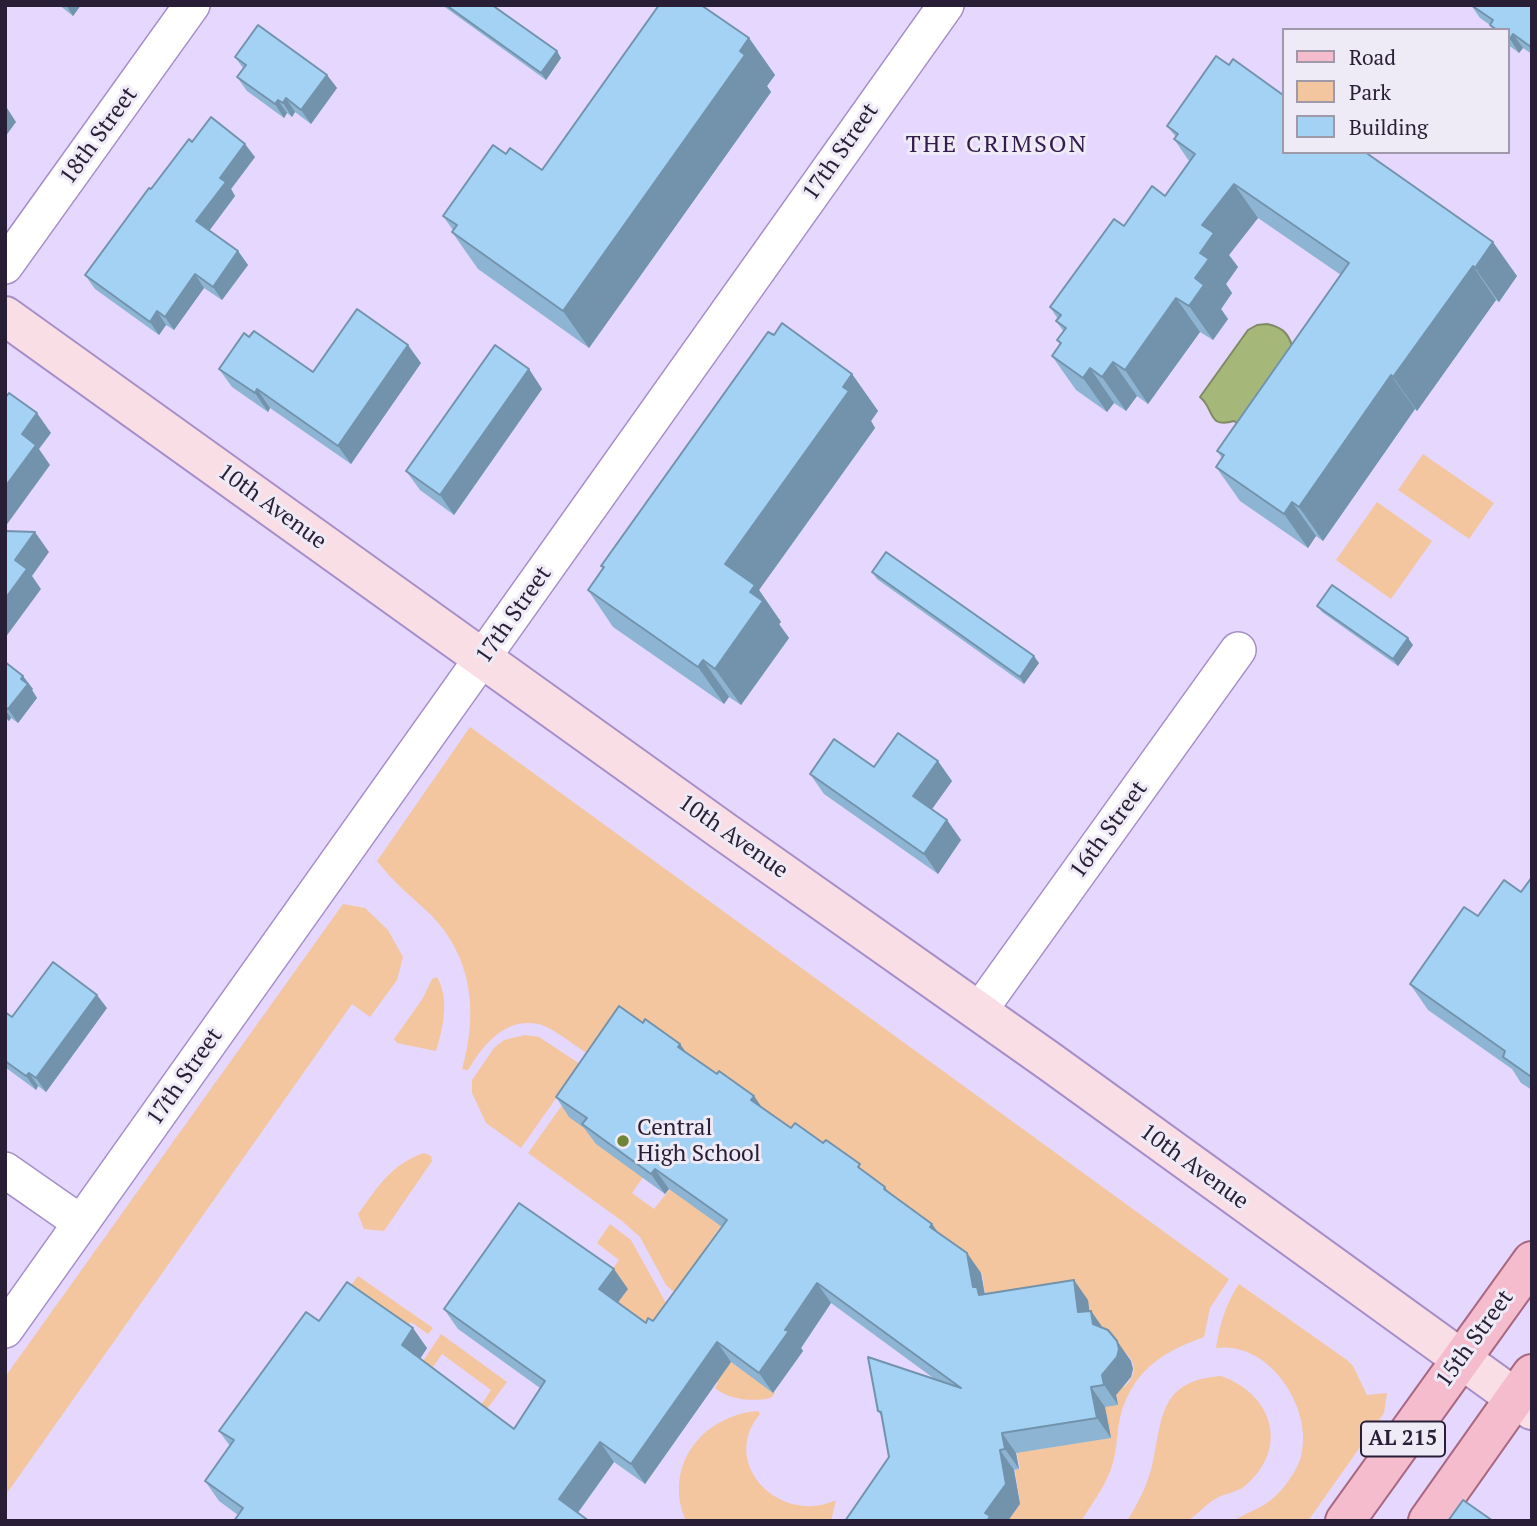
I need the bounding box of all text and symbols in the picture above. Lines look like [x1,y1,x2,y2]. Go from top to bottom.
legend [1282,28,1509,154]
text: Road [1349,43,1396,71]
text: Park [1349,78,1391,106]
street label: 18th Street [54,82,144,190]
street label: 17th Street [797,98,885,206]
text: Building [1349,113,1428,141]
district label: THE CRIMSON [907,131,1087,159]
street label: 10th Avenue [212,458,332,556]
street label: 17th Street [470,561,558,669]
street label: 16th Street [1064,776,1154,884]
street label: 10th Avenue [673,789,793,885]
street label: 17th Street [141,1023,229,1131]
place label: Central High School [637,1114,761,1168]
street label: 10th Avenue [1134,1118,1254,1216]
marker: Central High School [615,1133,631,1149]
street label: 15th Street [1430,1285,1520,1393]
road number: AL 215 [1361,1422,1445,1456]

